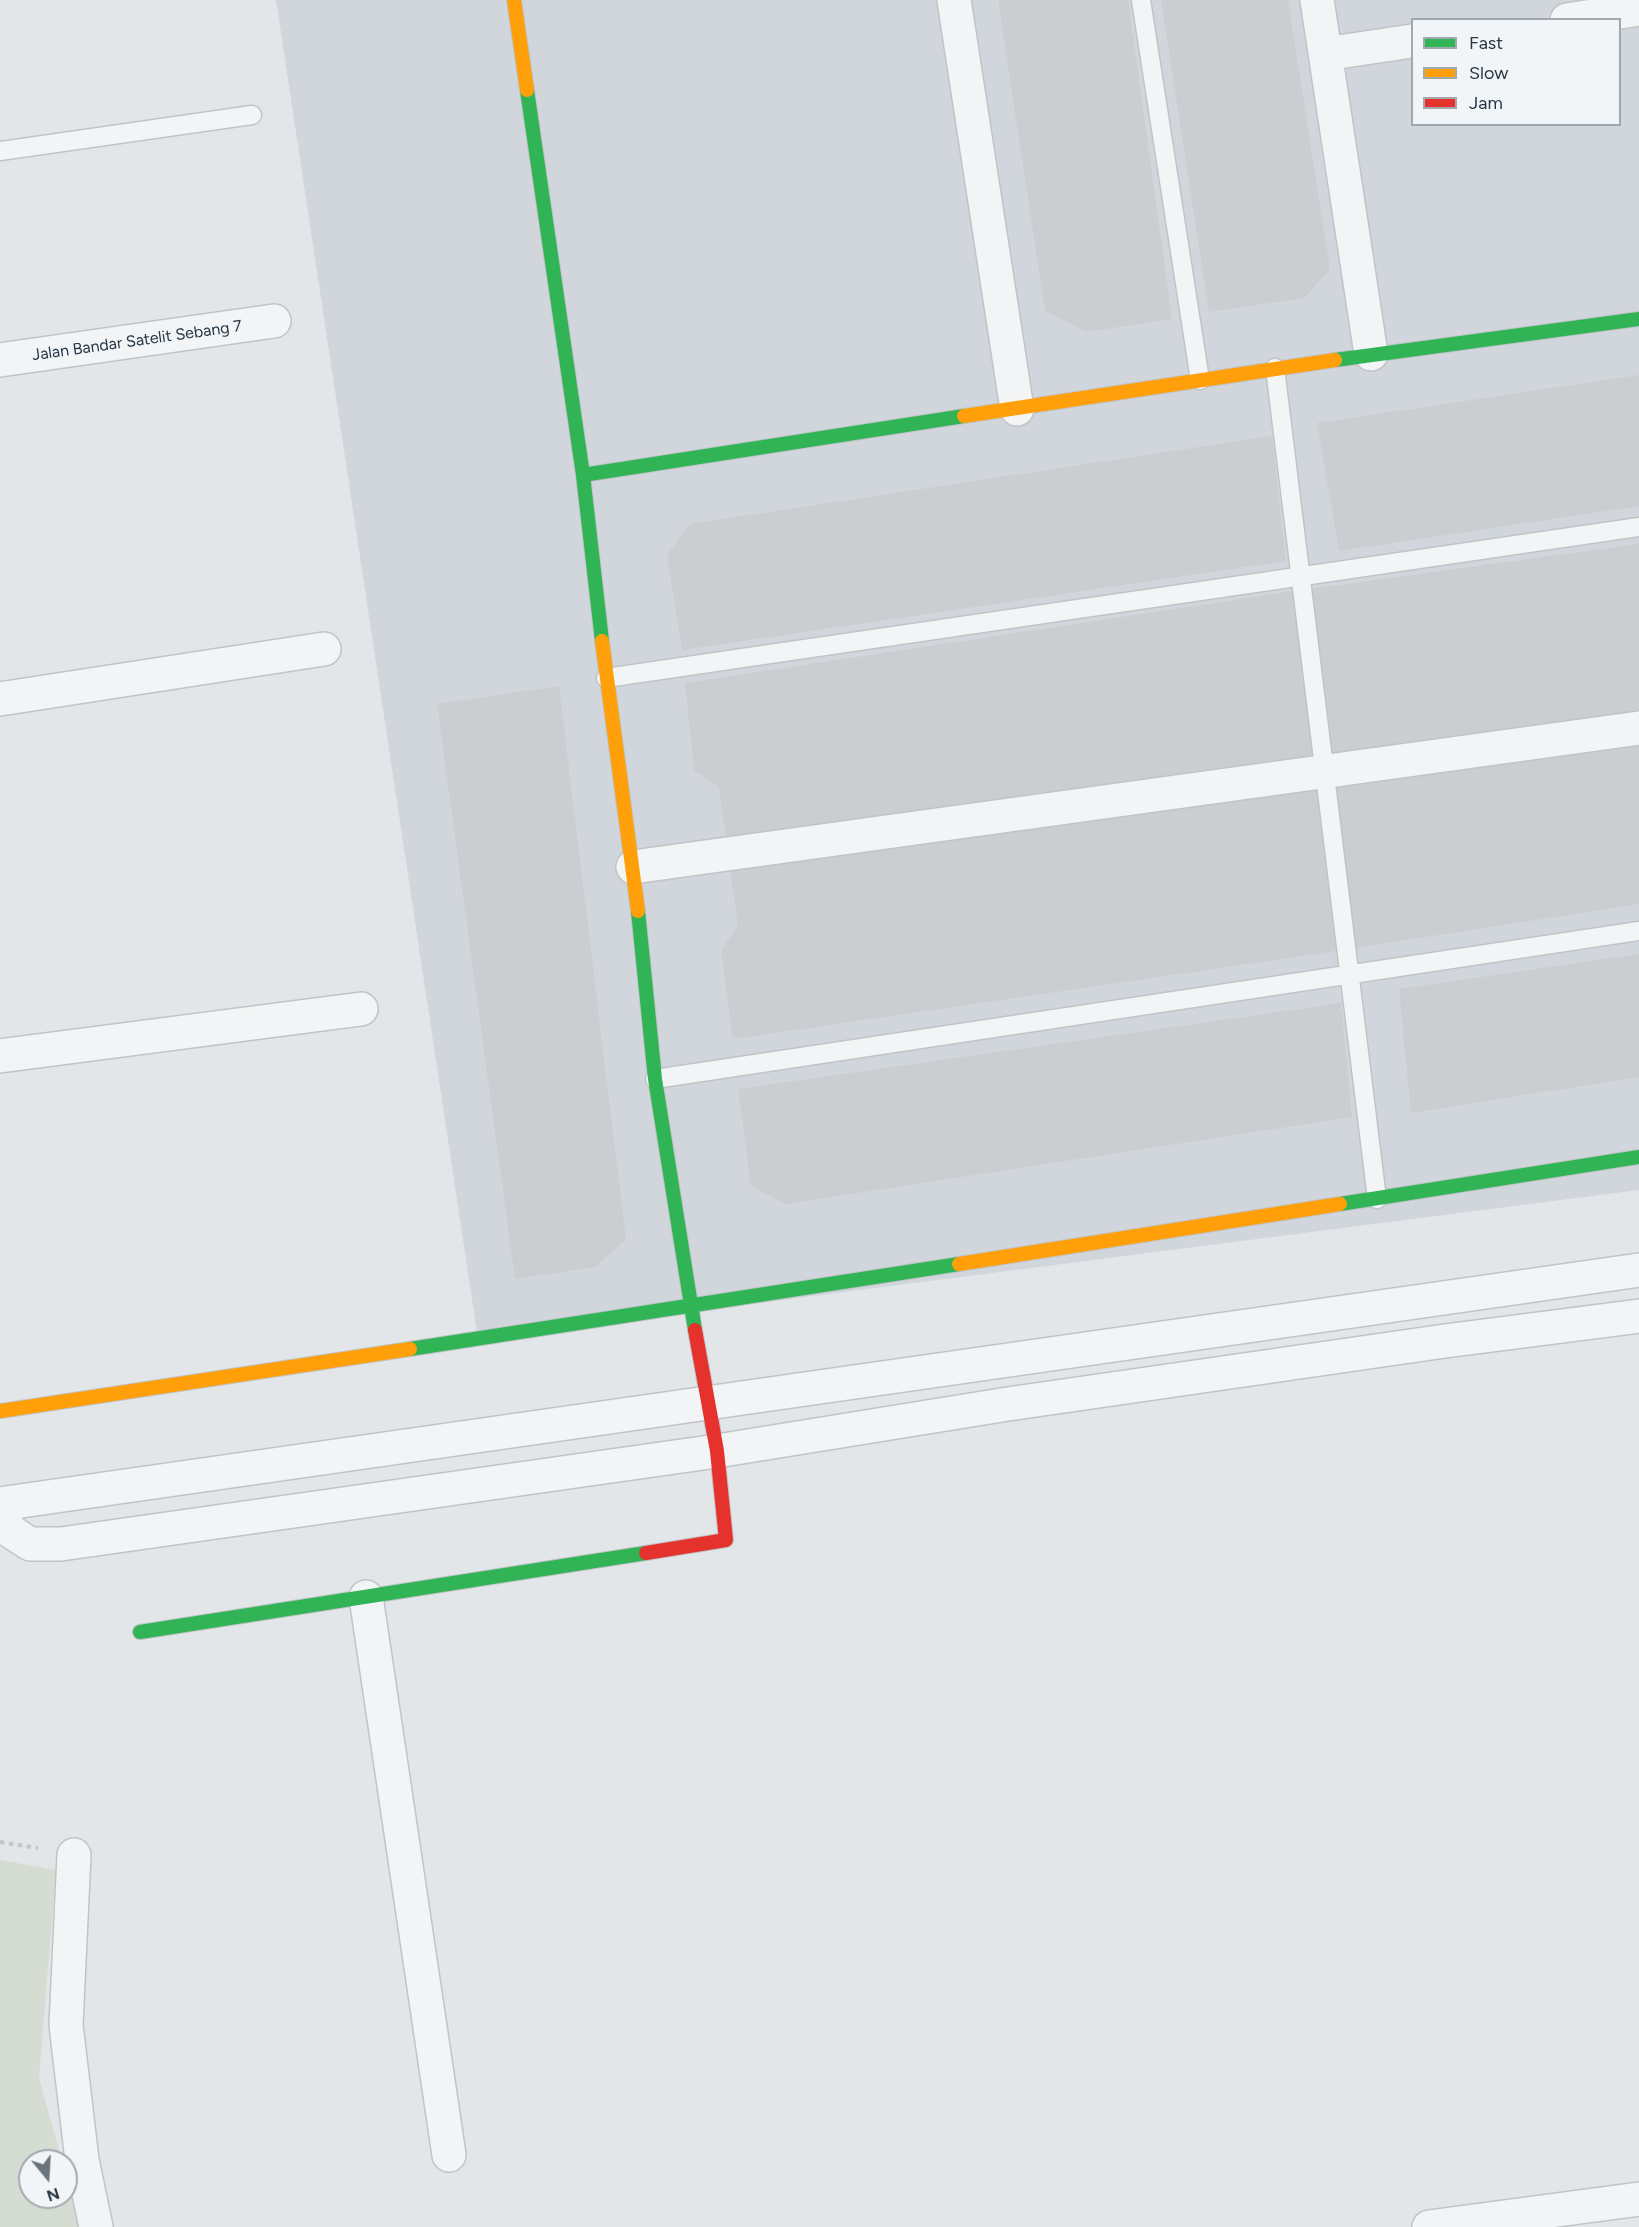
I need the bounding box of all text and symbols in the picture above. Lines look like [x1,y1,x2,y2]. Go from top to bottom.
legend [1411,18,1621,126]
text: Fast [1469,32,1503,54]
text: Slow [1469,62,1508,84]
text: Jam [1469,92,1503,114]
street label: Jalan Bandar Satelit Sebang 7 [31,317,243,365]
north arrow [18,2149,78,2209]
text: N [44,2184,62,2206]

